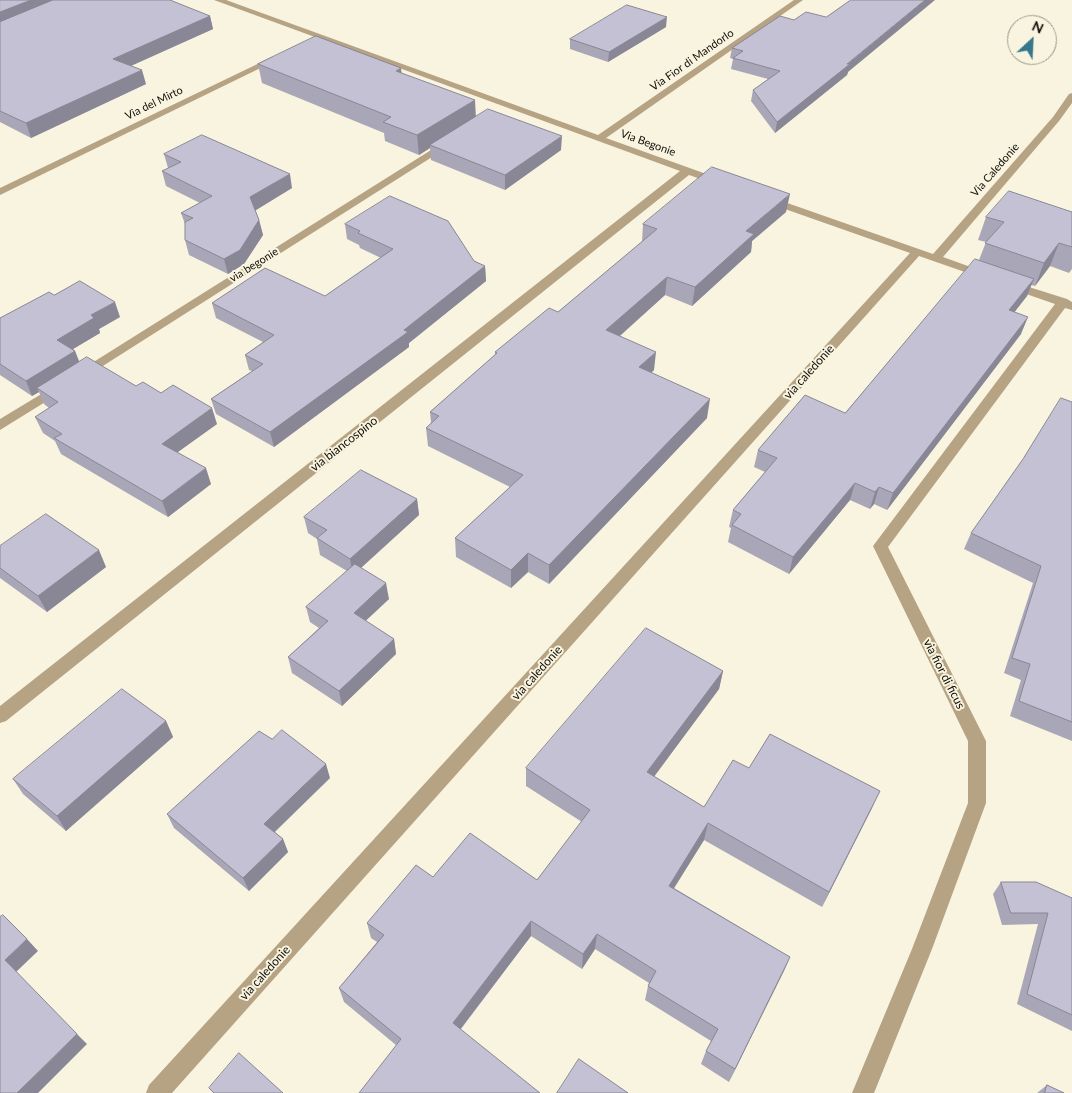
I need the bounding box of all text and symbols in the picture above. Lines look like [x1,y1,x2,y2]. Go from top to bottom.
north arrow [1007,15,1057,65]
text: N [1030,17,1047,37]
street label: Via Fior di Mandorlo [648,26,736,94]
street label: Via del Mirto [123,83,185,123]
street label: Via Begonie [619,127,677,159]
street label: Via Caledonie [968,141,1022,199]
street label: via begonie [227,245,281,285]
street label: via caledonie [781,342,837,402]
street label: via biancospino [308,413,380,475]
street label: via fior di ficus [920,637,968,711]
street label: via caledonie [509,643,565,703]
street label: via caledonie [237,943,293,1003]

